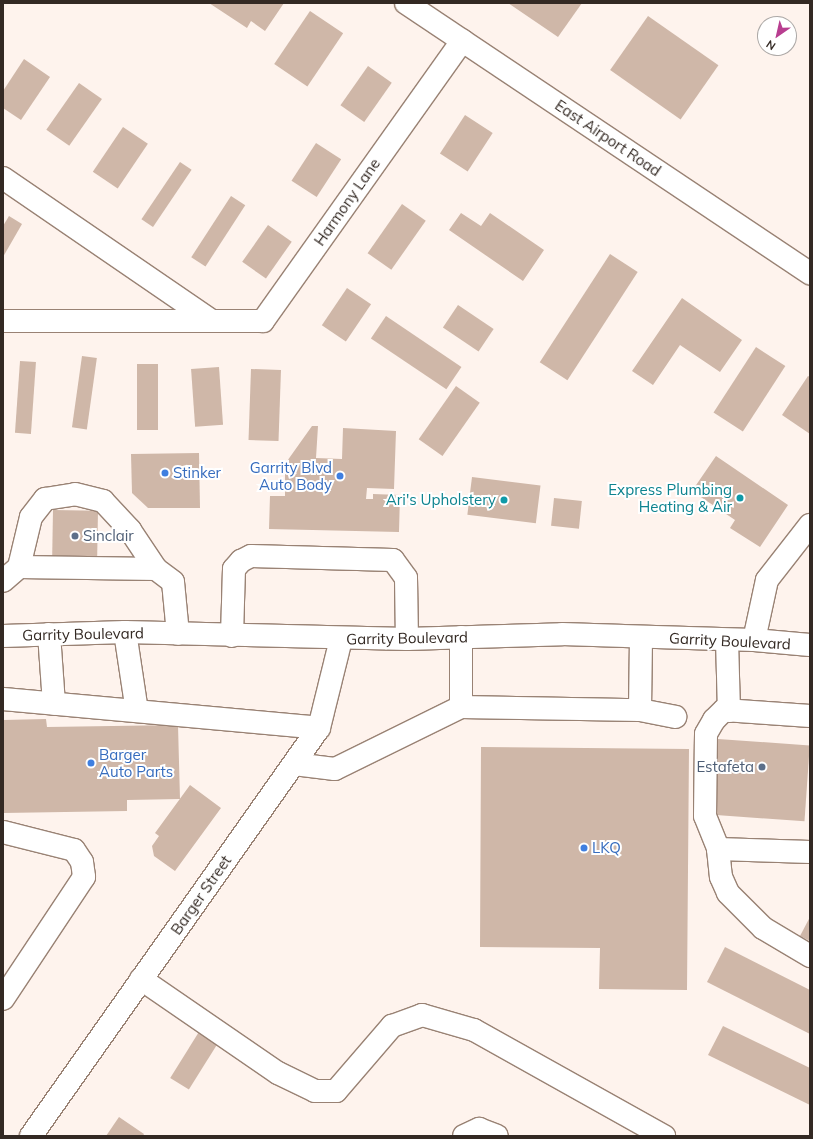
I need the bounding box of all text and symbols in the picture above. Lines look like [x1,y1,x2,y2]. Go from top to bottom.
north arrow [757,16,797,56]
text: N [763,37,778,53]
street label: East Airport Road [552,96,664,180]
street label: Harmony Lane [310,155,384,249]
place label: Garrity Blvd Auto Body [250,458,332,493]
place label: Stinker [173,464,221,482]
marker: Stinker [160,468,170,478]
marker: Garrity Blvd Auto Body [335,471,345,481]
place label: Express Plumbing Heating & Air [608,480,732,515]
place label: Ari's Upholstery [386,491,496,509]
marker: Express Plumbing Heating & Air [735,493,745,503]
marker: Ari's Upholstery [499,495,509,505]
place label: Sinclair [83,527,134,545]
marker: Sinclair [70,531,80,541]
street label: Garrity Boulevard [22,624,144,644]
street label: Garrity Boulevard [346,628,468,648]
street label: Garrity Boulevard [669,629,791,653]
place label: Barger Auto Parts [99,745,173,780]
marker: Barger Auto Parts [86,758,96,768]
place label: Estafeta [696,758,754,776]
marker: Estafeta [757,762,767,772]
place label: LKQ [592,839,621,857]
marker: LKQ [579,843,589,853]
street label: Barger Street [167,852,235,938]

